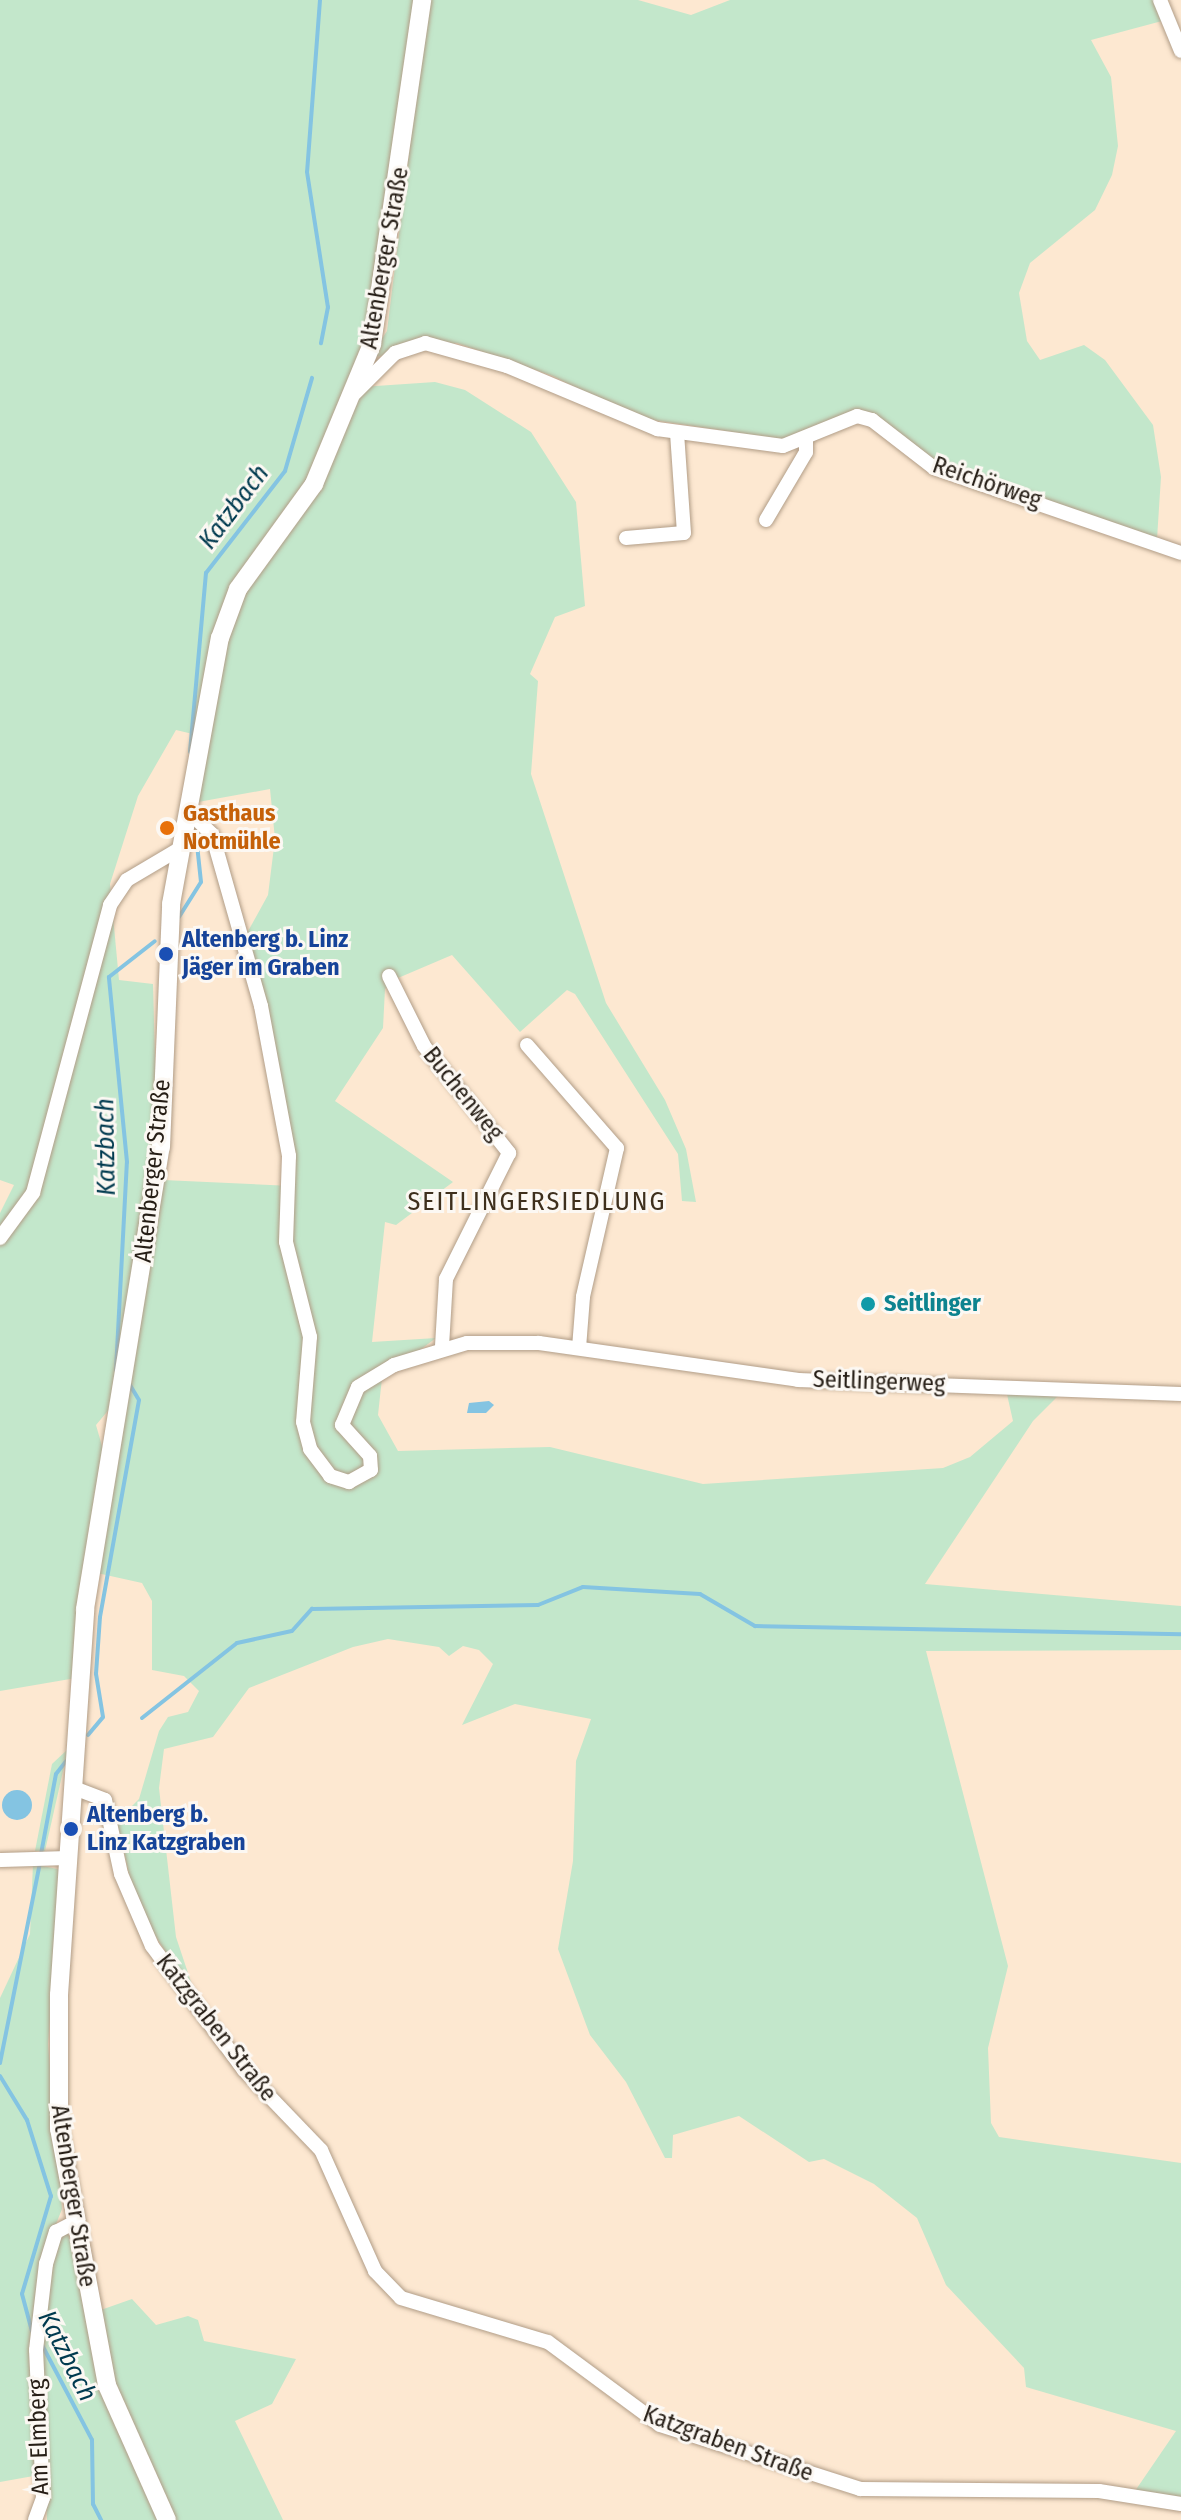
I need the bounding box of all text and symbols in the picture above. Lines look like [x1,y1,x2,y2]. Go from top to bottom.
street label: Altenberger Straße [355,165,415,351]
street label: Reichörweg [929,451,1045,515]
water label: Katzbach [192,459,276,555]
place label: Gasthaus Notmühle [183,800,281,856]
marker: Gasthaus Notmühle [158,819,176,837]
place label: Altenberg b. Linz Jäger im Graben [182,926,348,982]
marker: Altenberg b. Linz Jäger im Graben [157,945,175,963]
street label: Buchenweg [417,1041,509,1147]
street label: Altenberger Straße [129,1078,177,1264]
water label: Katzbach [90,1098,122,1196]
district label: SEITLINGERSIEDLUNG [407,1186,667,1218]
place label: Seitlinger [884,1290,981,1318]
marker: Seitlinger [859,1295,877,1313]
street label: Seitlingerweg [812,1365,946,1399]
place label: Altenberg b. Linz Katzgraben [87,1801,246,1857]
marker: Altenberg b. Linz Katzgraben [62,1820,80,1838]
street label: Katzgraben Straße [150,1949,282,2107]
street label: Altenberger Straße [44,2103,102,2289]
water label: Katzbach [31,2305,103,2407]
street label: Am Elmberg [23,2378,55,2496]
street label: Katzgraben Straße [639,2400,817,2488]

